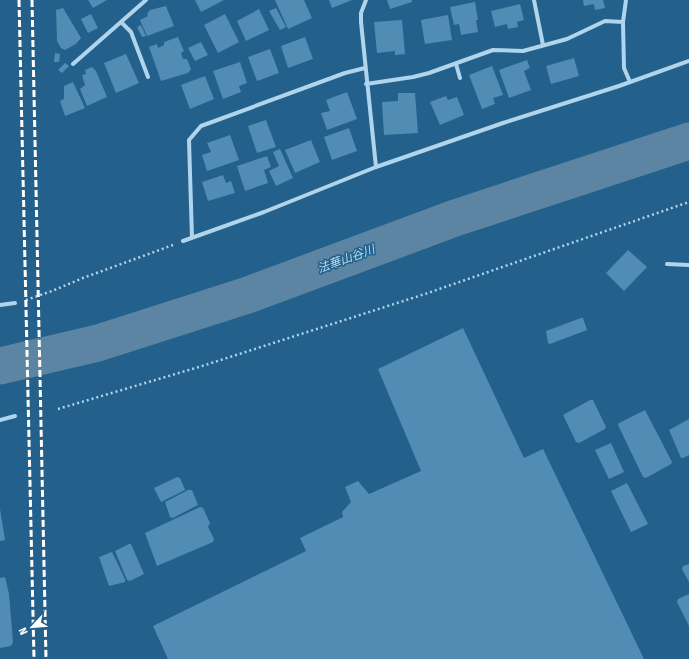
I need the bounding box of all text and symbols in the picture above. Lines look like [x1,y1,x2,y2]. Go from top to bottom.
water label: 法華山谷川 [315,241,378,276]
north arrow [12,607,52,647]
text: N [16,625,31,637]

